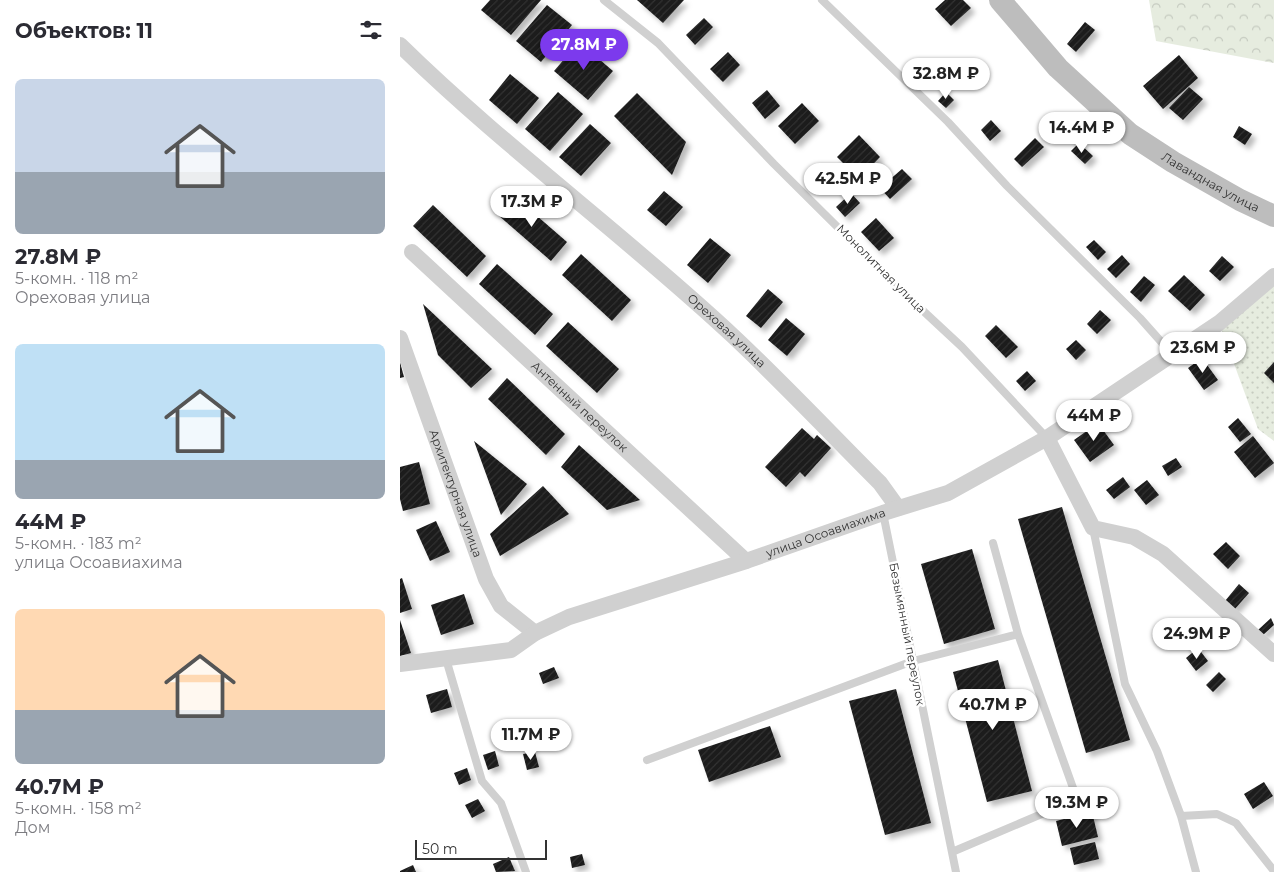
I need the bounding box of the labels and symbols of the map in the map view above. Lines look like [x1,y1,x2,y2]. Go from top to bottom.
pin: 27.8M ₽ [538,28,630,71]
pin: 32.8M ₽ [900,58,992,100]
pin: 14.4M ₽ [1036,112,1128,154]
street label: Лавандная улица [1159,149,1262,215]
pin: 42.5M ₽ [802,162,894,205]
pin: 17.3M ₽ [486,186,578,228]
street label: Монолитная улица [834,221,929,316]
street label: Ореховая улица [685,290,769,370]
pin: 23.6M ₽ [1157,332,1249,374]
street label: Антенный переулок [528,358,631,455]
pin: 44M ₽ [1059,400,1129,442]
street label: Архитектурная улица [426,427,486,559]
street label: улица Осоавиахима [763,505,887,561]
street label: Безымянный переулок [886,561,929,707]
pin: 24.9M ₽ [1151,618,1243,660]
pin: 40.7M ₽ [947,688,1039,731]
pin: 11.7M ₽ [485,718,577,761]
pin: 19.3M ₽ [1031,786,1123,829]
scale bar [415,837,548,860]

